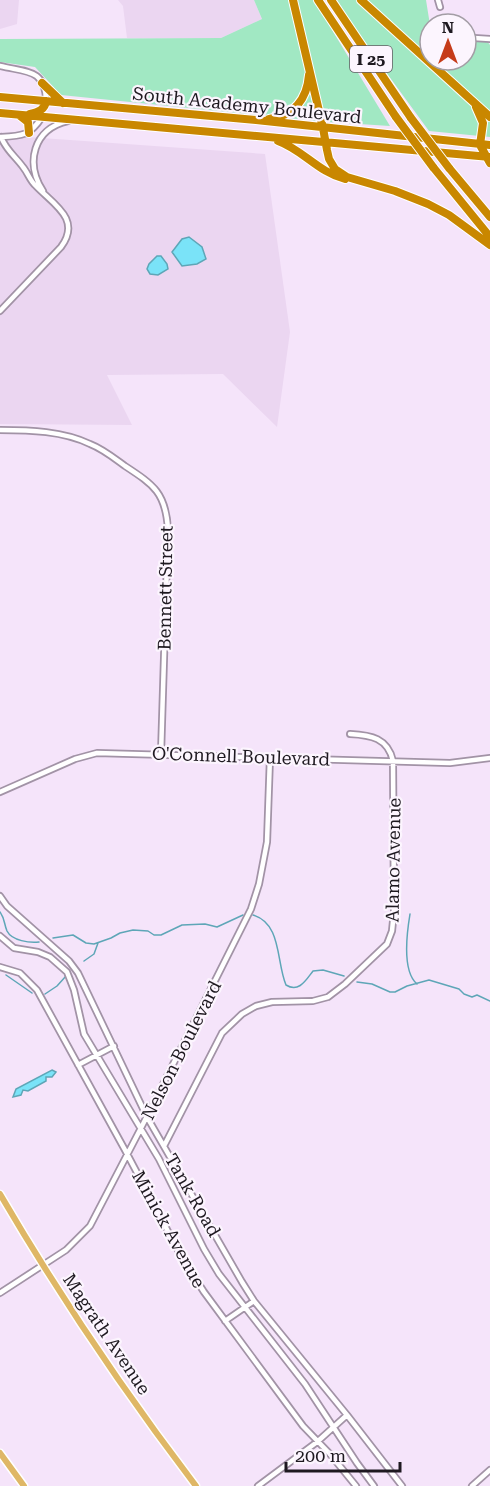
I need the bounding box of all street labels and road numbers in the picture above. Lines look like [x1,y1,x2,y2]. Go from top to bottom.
road number: I 25 [350,46,392,72]
street label: South Academy Boulevard [132,83,363,128]
street label: Bennett Street [153,525,177,651]
street label: O'Connell Boulevard [152,742,331,770]
street label: Alamo Avenue [381,797,405,923]
street label: Nelson Boulevard [137,976,225,1123]
street label: Tank Road [161,1150,225,1241]
street label: Minick Avenue [128,1167,210,1291]
street label: Magrath Avenue [59,1270,155,1398]

